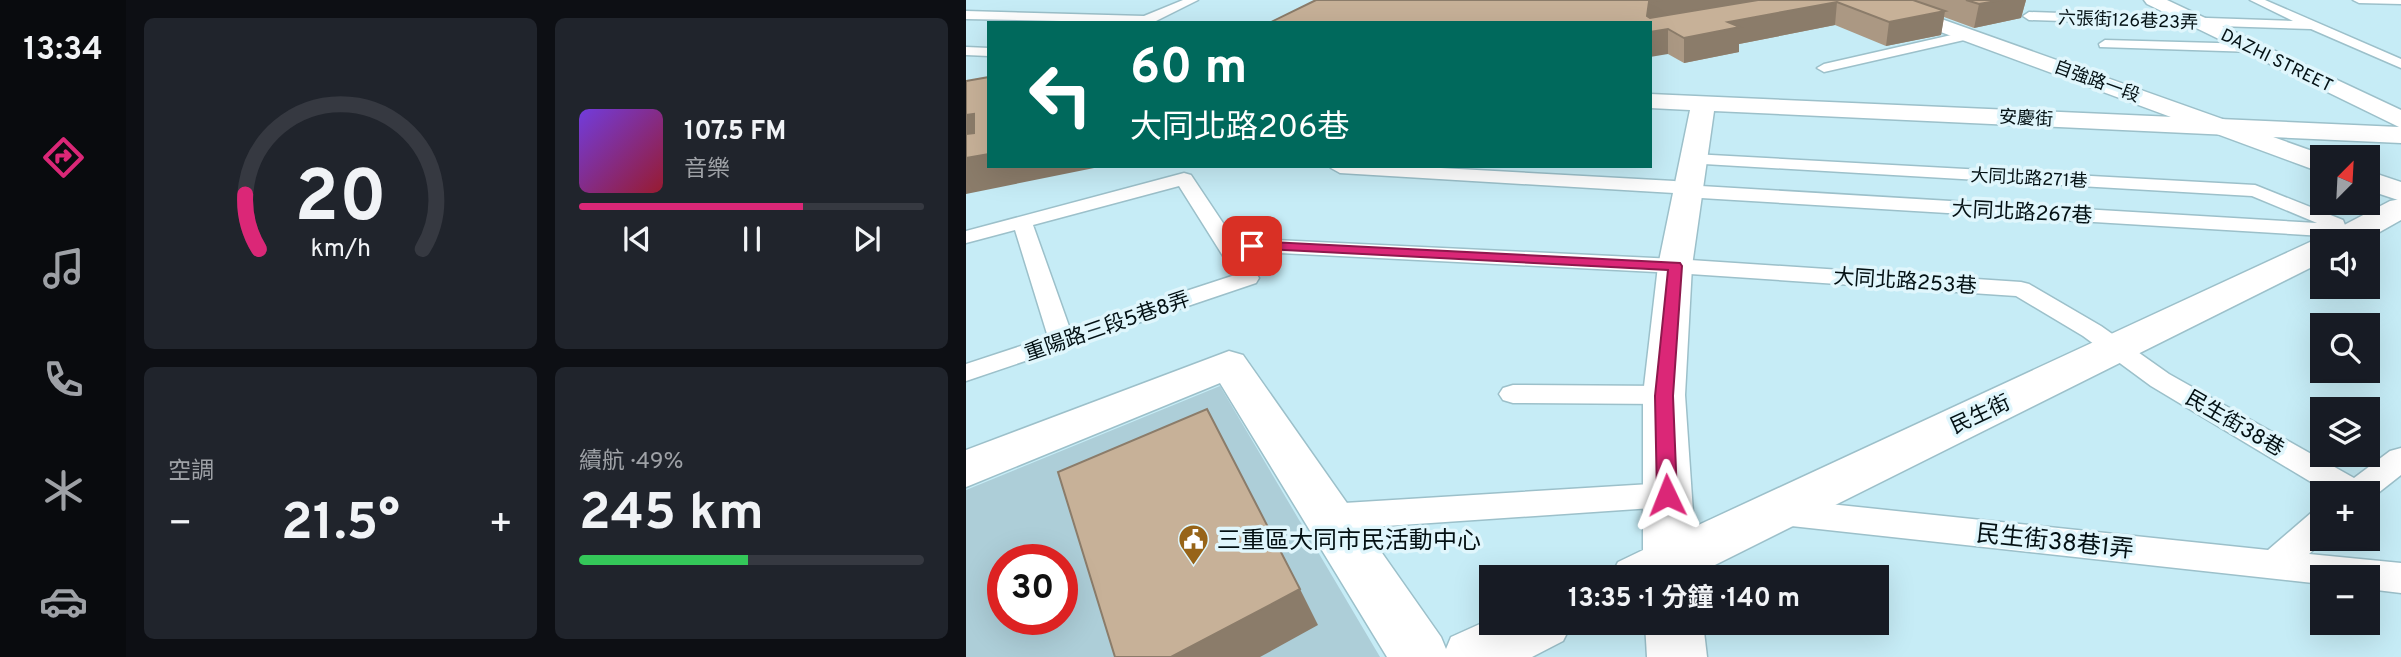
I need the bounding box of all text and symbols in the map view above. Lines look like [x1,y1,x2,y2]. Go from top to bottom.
street label: 六張街126巷23弄 [2057,8,2198,35]
street label: DAZHI STREET [2216,24,2336,98]
text: 13:34 [23,31,103,71]
text: 60 m [1130,39,1248,101]
icon: left [1015,49,1106,140]
street label: 自強路一段 [2050,56,2143,109]
street label: 安慶街 [1998,107,2053,132]
text: 大同北路206巷 [1130,109,1349,149]
text: 107.5 FM [684,116,786,149]
icon: directions [39,133,88,182]
north arrow [2310,145,2380,215]
map controls [2310,145,2380,635]
text: 20 [294,156,387,248]
text: 音樂 [684,156,730,185]
street label: 大同北路271巷 [1970,165,2088,194]
street label: 大同北路267巷 [1951,196,2093,231]
pin [1222,216,1282,276]
icon: previous [618,220,656,258]
icon: pause [733,220,771,258]
icon: next [848,220,886,258]
icon: arrive [1233,227,1271,265]
button: sound [2310,229,2380,299]
text: km/h [310,234,371,266]
icon: music [39,244,88,293]
street label: 大同北路253巷 [1832,264,1977,301]
street label: 重陽路三段5巷8弄 [1021,287,1194,368]
button: search [2310,313,2380,383]
icon: phone [39,355,88,404]
street label: 民生街38巷 [2180,385,2288,463]
street label: 民生街 [1946,390,2015,441]
button: layers [2310,397,2380,467]
text: 續航 · 49% [579,448,684,477]
text: 空調 [168,458,214,487]
position arrow [1630,458,1704,532]
icon: climate [39,466,88,515]
button: + [2310,481,2380,551]
text: 245 km [579,482,764,548]
text: 21.5° [281,492,400,558]
text: − [168,501,193,550]
text: + [488,501,513,550]
street label: 民生街38巷1弄 [1975,520,2135,566]
public building icon: 三重區大同市民活動中心 [1177,523,1211,567]
place label: 三重區大同市民活動中心 [1217,527,1481,557]
speed limit sign: 30 [987,544,1078,635]
button: − [2310,565,2380,635]
icon: car [39,577,88,626]
text: 13:35 · 1 分鐘 · 140 m [1568,583,1800,616]

